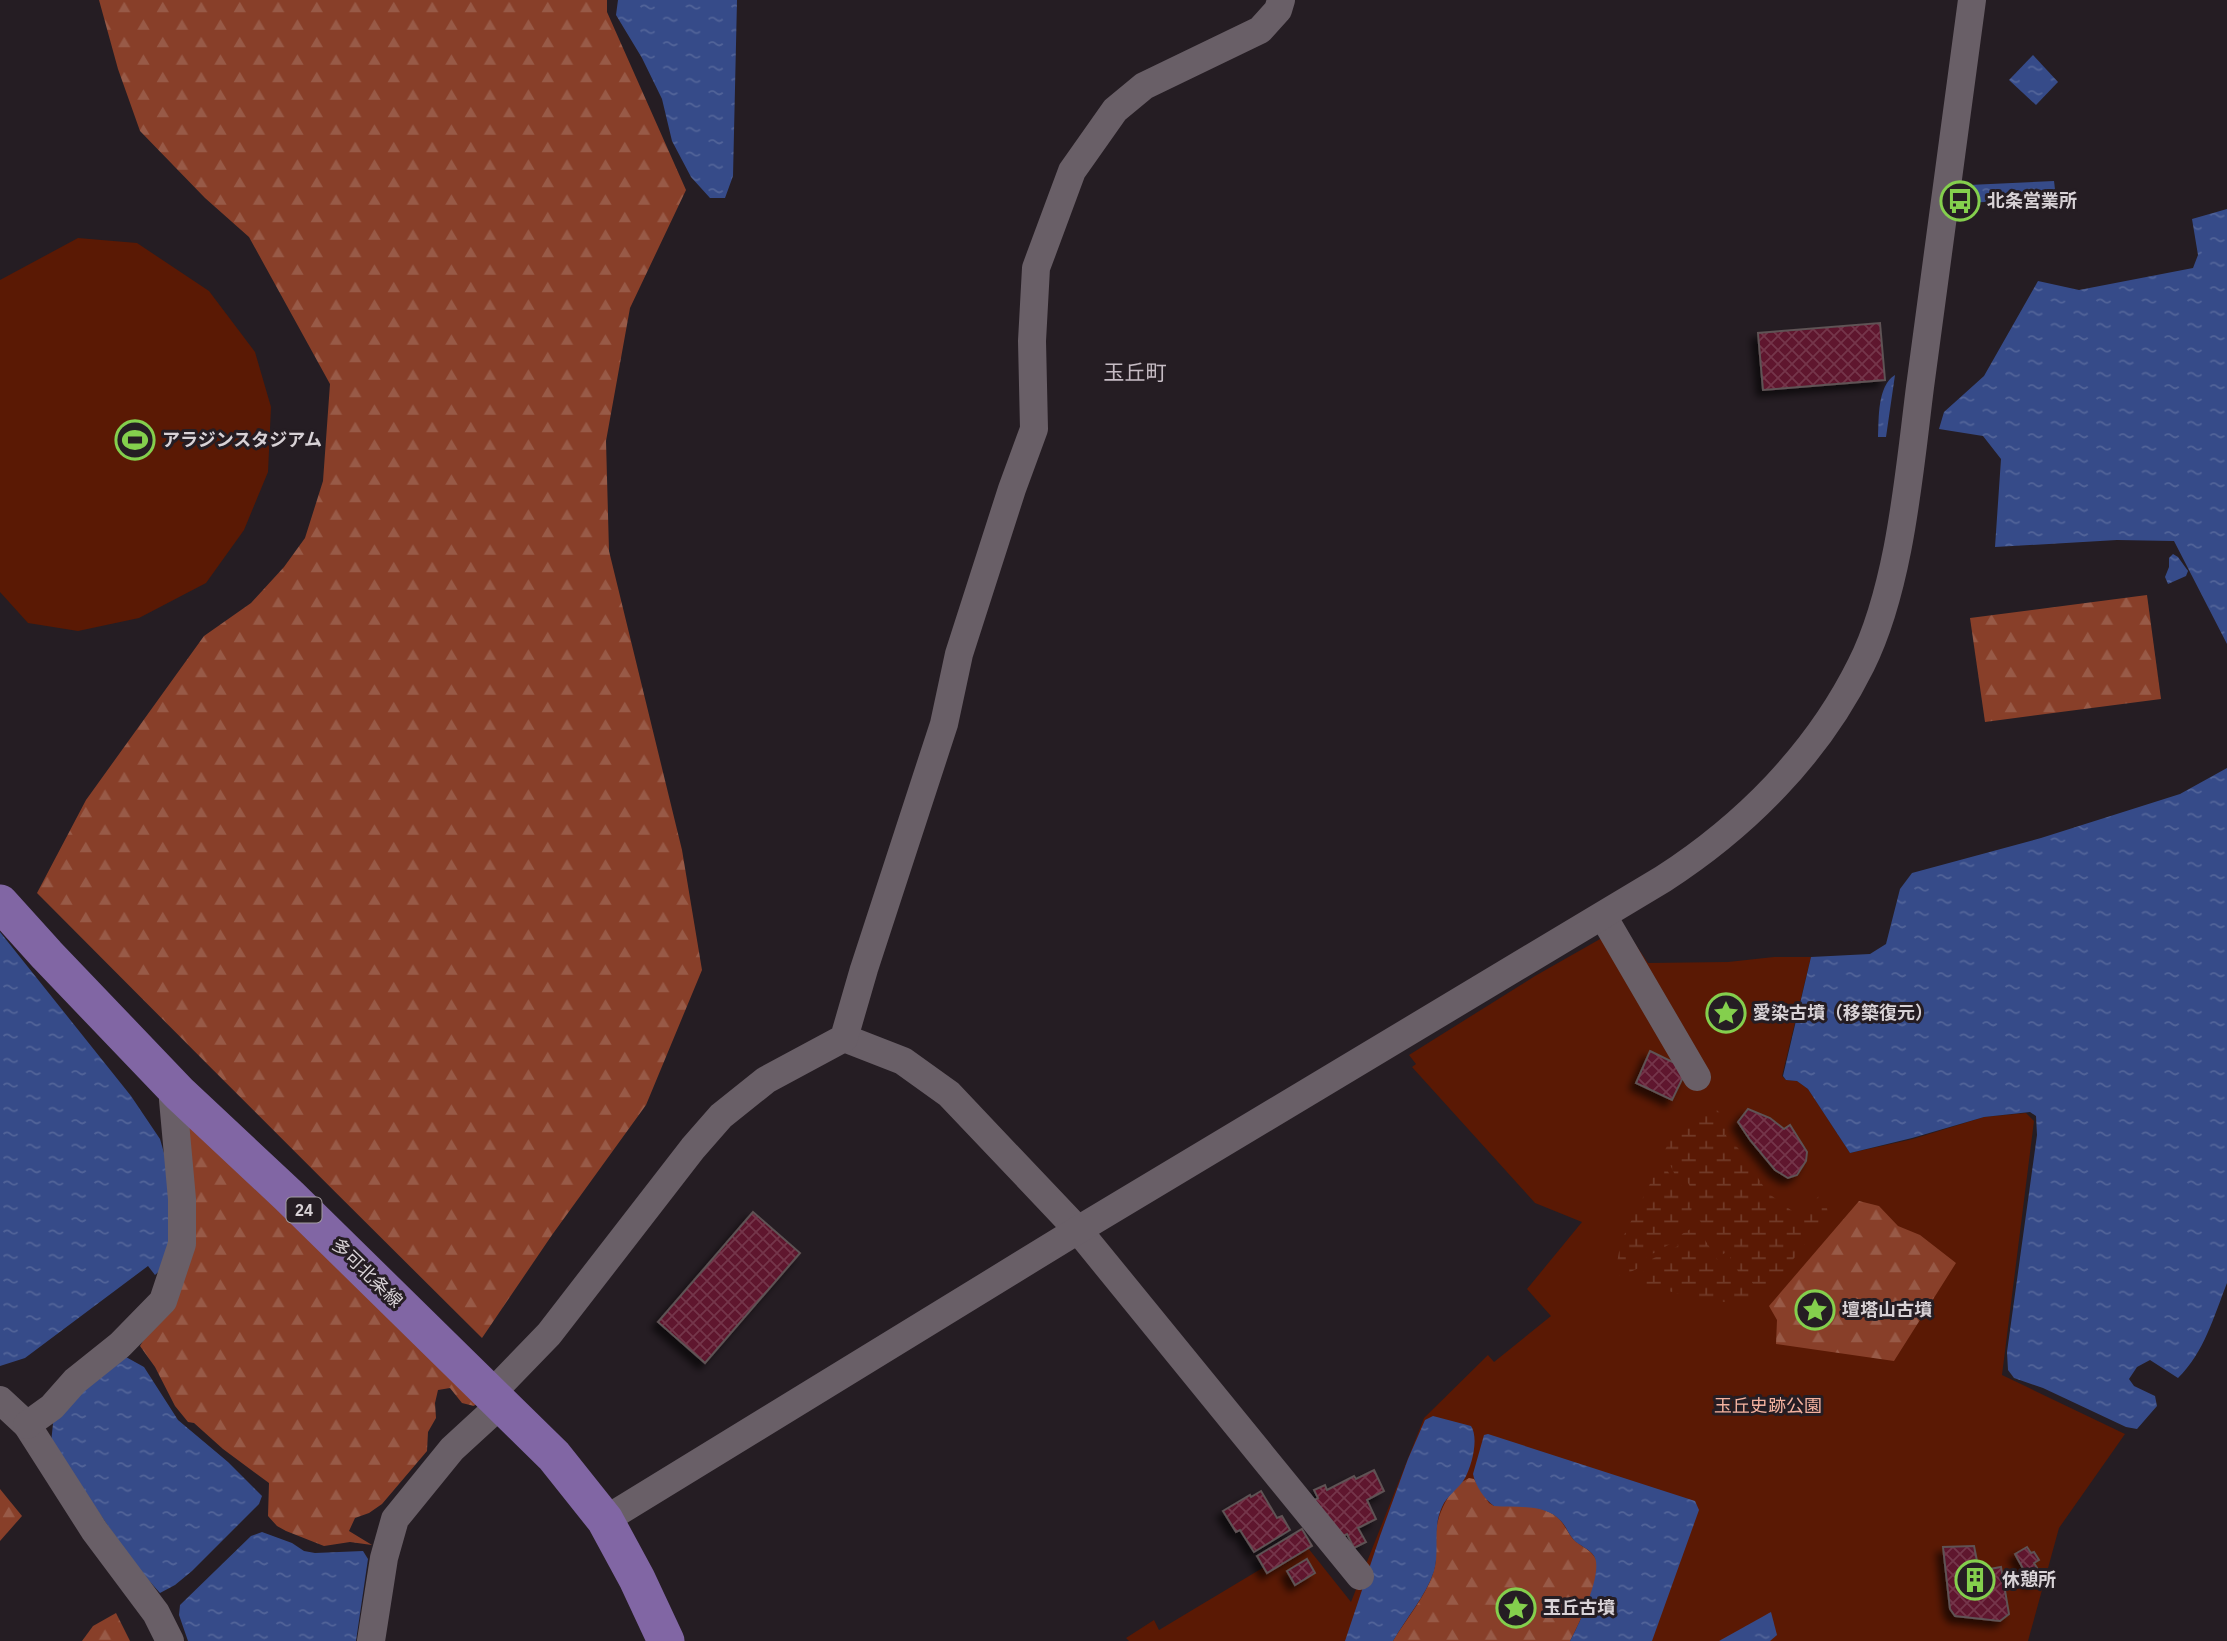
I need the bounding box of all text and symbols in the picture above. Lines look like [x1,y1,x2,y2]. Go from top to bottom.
bus stop icon: 北条営業所 [1939,180,1981,222]
place label: 北条営業所 [1987,191,2077,211]
district label: 玉丘町 [1104,361,1167,384]
sports icon: アラジンスタジアム [114,419,156,461]
place label: アラジンスタジアム [162,430,322,450]
place icon: 愛染古墳（移築復元） [1705,992,1747,1034]
place label: 愛染古墳（移築復元） [1753,1003,1933,1023]
road number: 24 [286,1198,322,1222]
street label: 多可北条線 [328,1235,406,1311]
place icon: 壇塔山古墳 [1794,1289,1836,1331]
place label: 壇塔山古墳 [1842,1300,1932,1320]
park label: 玉丘史跡公園 [1714,1396,1822,1416]
building icon: 休憩所 [1954,1559,1996,1601]
place label: 休憩所 [2002,1570,2056,1590]
place icon: 玉丘古墳 [1495,1587,1537,1629]
place label: 玉丘古墳 [1543,1598,1615,1618]

